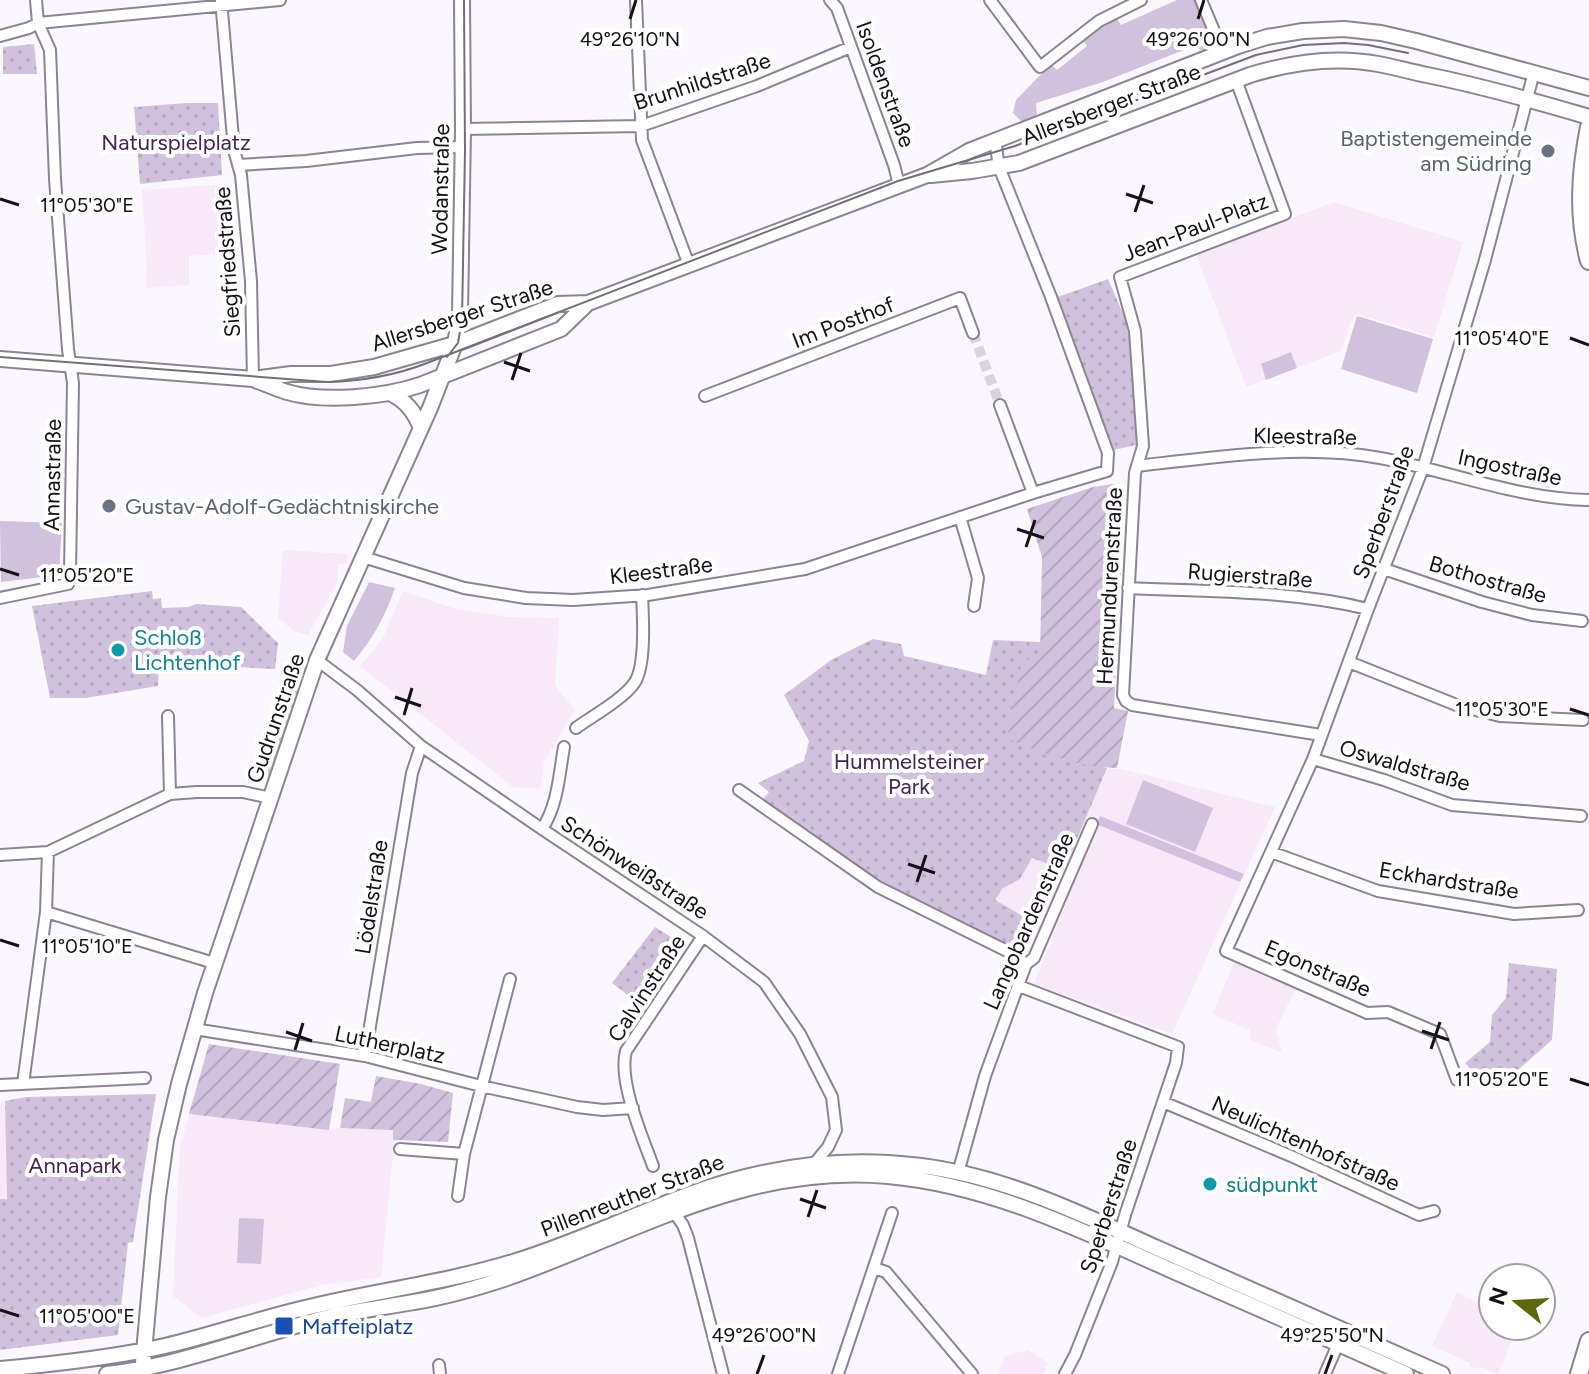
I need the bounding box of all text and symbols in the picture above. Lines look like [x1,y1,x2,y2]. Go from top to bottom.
street label: Isoldenstraße [850,17,921,151]
text: 49°26'10"N [580,27,680,51]
text: 49°26'00"N [1145,27,1251,51]
street label: Brunhildstraße [630,47,774,116]
street label: Allersberger Straße [1018,58,1204,151]
street label: Wodanstraße [426,123,455,255]
place label: Baptistengemeinde am Südring [1340,125,1532,177]
park label: Naturspielplatz [101,129,251,156]
marker: Baptistengemeinde am Südring [1539,142,1557,160]
street label: Siegfriedstraße [209,186,246,338]
street label: Jean-Paul-Platz [1118,187,1272,268]
text: 11°05'30"E [40,193,134,217]
street label: Allersberger Straße [368,273,556,358]
street label: Im Posthof [788,290,899,354]
text: 11°05'40"E [1454,326,1550,350]
street label: Annastraße [38,419,67,531]
street label: Kleestraße [1253,422,1357,451]
street label: Sperberstraße [1347,442,1420,583]
street label: Ingostraße [1455,443,1564,492]
street label: Hermundurenstraße [1091,487,1128,685]
place label: Gustav-Adolf-Gedächtniskirche [125,493,439,520]
marker: Gustav-Adolf-Gedächtniskirche [100,497,118,515]
street label: Bothostraße [1426,550,1550,609]
street label: Kleestraße [608,551,714,590]
street label: Rugierstraße [1187,558,1313,593]
text: 11°05'20"E [40,563,134,587]
place label: Schloß Lichtenhof [134,624,241,676]
marker: Schloß Lichtenhof [109,641,127,659]
street label: Gudrunstraße [241,650,310,787]
text: 11°05'30"E [1455,697,1549,721]
street label: Oswaldstraße [1336,734,1473,797]
park label: Hummelsteiner Park [834,748,985,800]
street label: Schönweißstraße [556,810,714,925]
street label: Langobardenstraße [977,828,1080,1014]
street label: Lödelstraße [349,838,394,956]
street label: Eckhardstraße [1377,856,1521,905]
street label: Calvinstraße [602,930,691,1047]
text: 11°05'10"E [41,934,133,958]
street label: Egonstraße [1261,934,1375,1003]
street label: Lutherplatz [332,1020,447,1069]
text: 11°05'20"E [1455,1067,1549,1091]
street label: Neulichtenhofstraße [1208,1090,1404,1197]
street label: Sperberstraße [1074,1135,1143,1277]
street label: Pillenreuther Straße [537,1148,728,1243]
park label: Annapark [29,1152,122,1179]
place label: südpunkt [1226,1171,1318,1198]
marker: südpunkt [1201,1175,1219,1193]
north arrow [1477,1262,1557,1342]
text: N [1483,1284,1514,1308]
text: 11°05'00"E [39,1304,135,1328]
place label: Maffeiplatz [302,1313,413,1340]
marker: Maffeiplatz [273,1315,295,1337]
text: 49°26'00"N [711,1323,817,1347]
text: 49°25'50"N [1280,1323,1384,1347]

